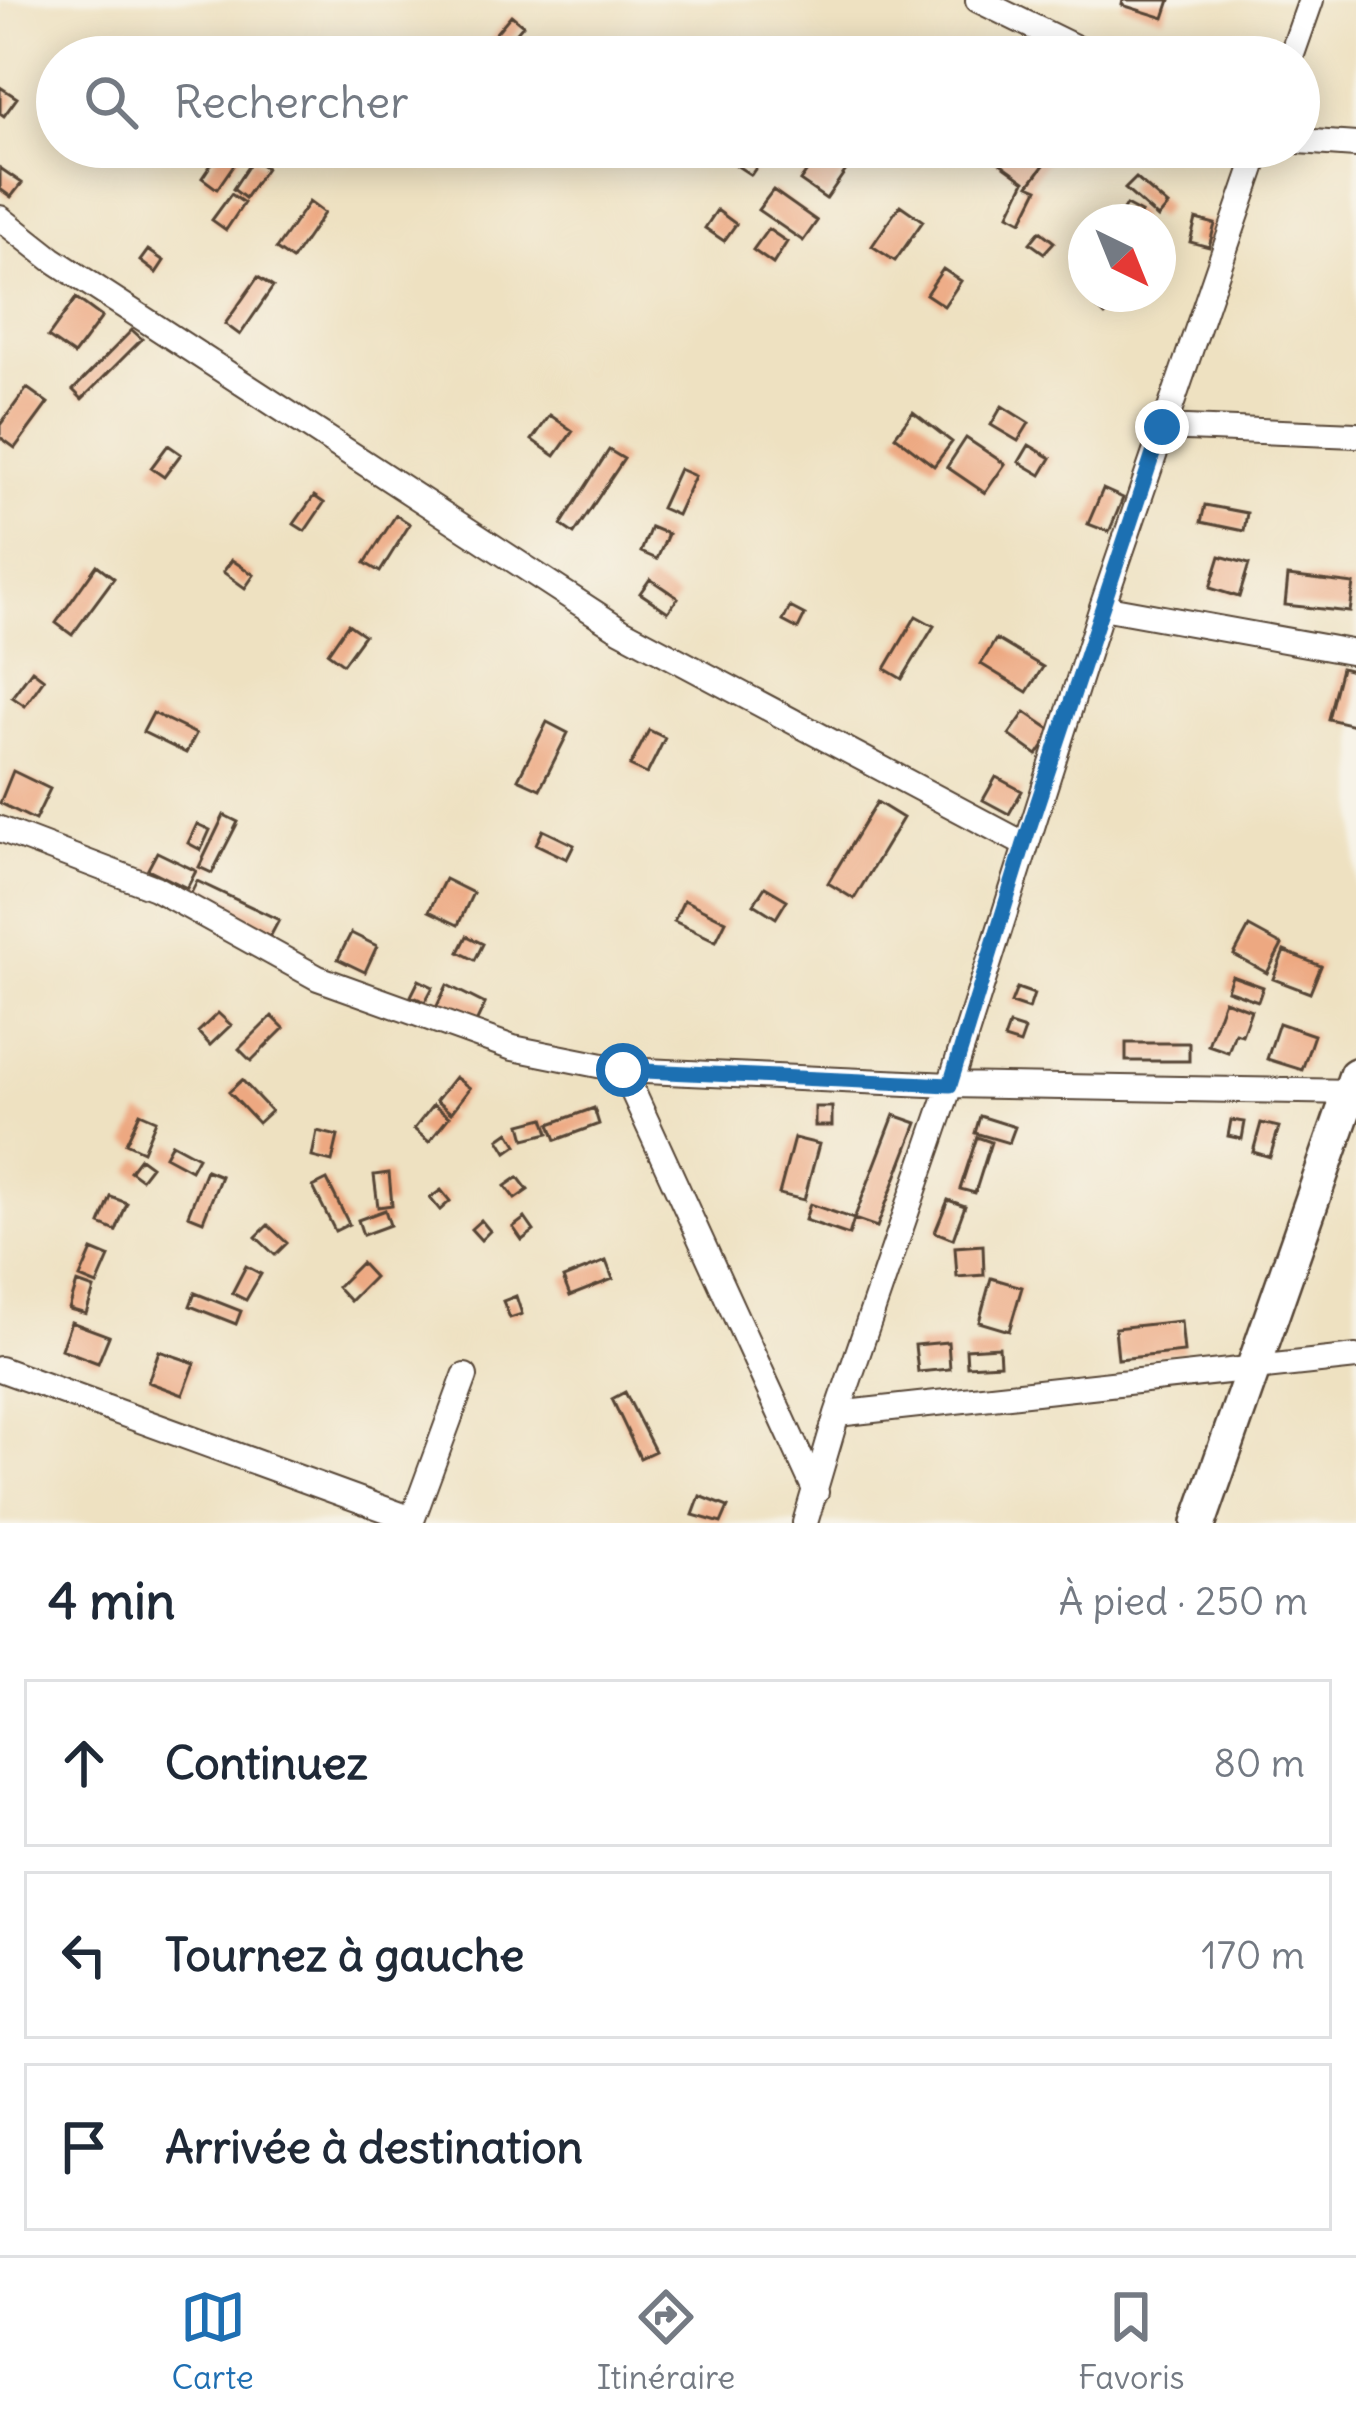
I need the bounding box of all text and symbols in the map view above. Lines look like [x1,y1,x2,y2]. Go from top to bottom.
search box [36,36,1320,168]
icon: search [78,69,144,135]
text: Rechercher [174,74,409,130]
north arrow [1068,204,1176,312]
route end [1135,400,1189,454]
route start [596,1043,650,1097]
text: 4 min [48,1569,175,1633]
text: À pied · 250 m [1059,1577,1308,1626]
icon: ahead [51,1730,117,1796]
text: Continuez [165,1735,368,1791]
text: 80 m [1213,1739,1305,1788]
icon: left [51,1922,117,1988]
text: Tournez à gauche [165,1927,524,1983]
text: 170 m [1201,1931,1305,1980]
icon: arrive [51,2114,117,2180]
text: Arrivée à destination [165,2119,583,2175]
tab: Carte [171,2284,254,2398]
tab: Itinéraire [597,2284,735,2398]
tab: Favoris [1078,2284,1185,2398]

